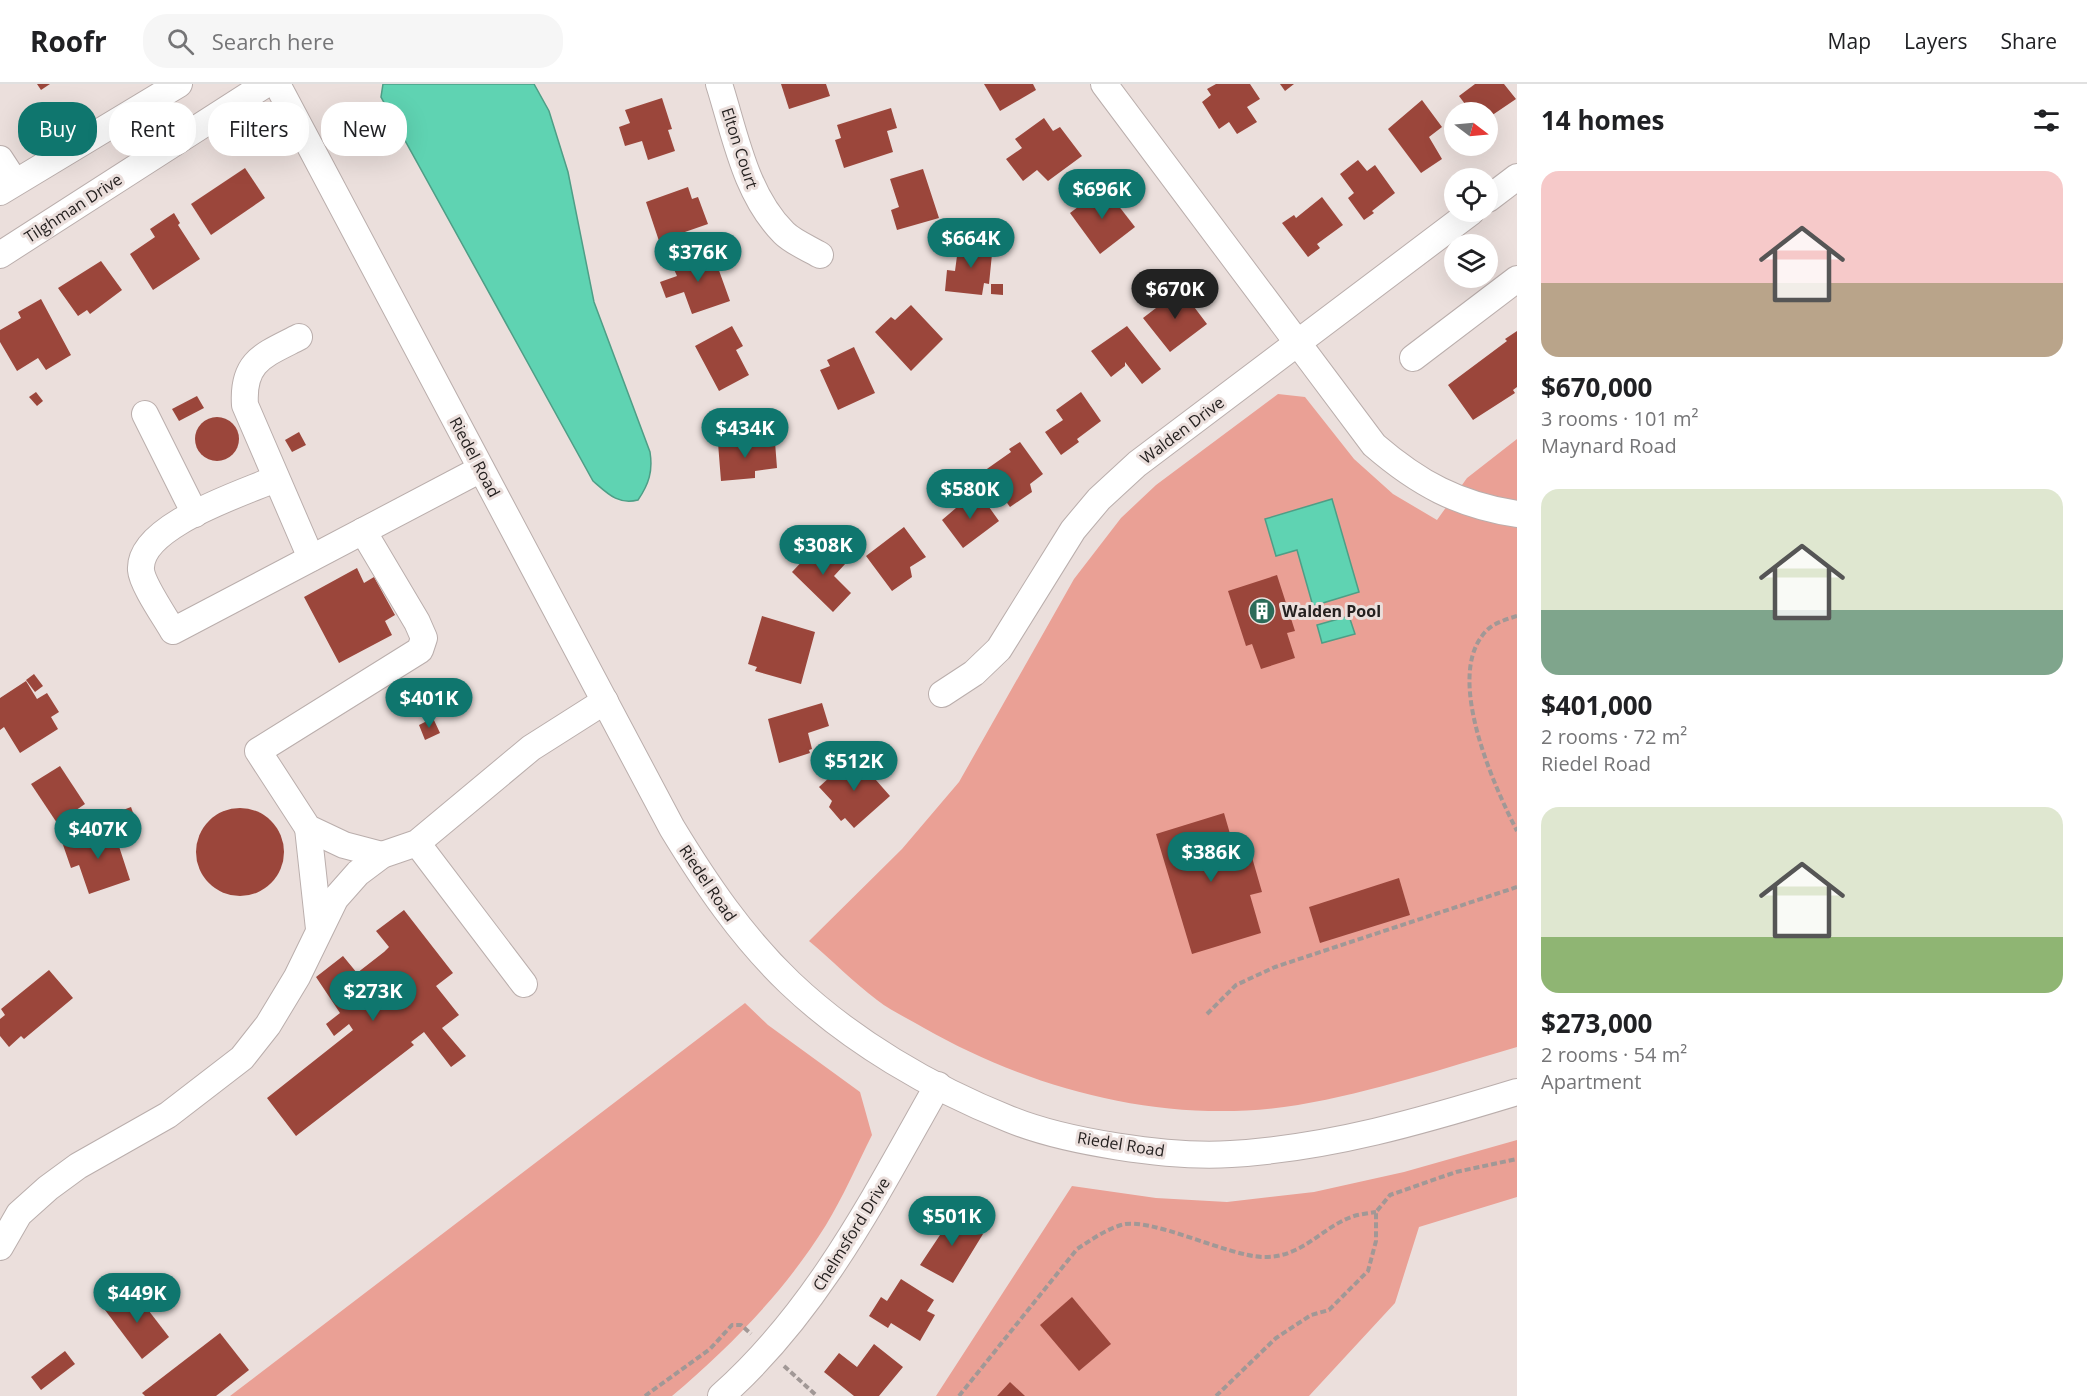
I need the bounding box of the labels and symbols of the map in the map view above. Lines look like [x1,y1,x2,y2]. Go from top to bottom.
north arrow [1444,102,1498,156]
street label: Elton Court [717,105,764,192]
street label: Tilghman Drive [20,168,126,248]
pin: $696K [1060,169,1144,220]
pin: $664K [929,218,1013,269]
pin: $376K [656,232,740,283]
pin: $670K [1133,269,1217,320]
street label: Walden Drive [1136,391,1228,469]
pin: $434K [703,408,787,459]
street label: Riedel Road [445,413,505,501]
pin: $580K [928,469,1012,520]
pin: $308K [781,525,865,576]
building icon: Walden Pool [1247,596,1277,626]
place label: Walden Pool [1282,600,1381,622]
pin: $401K [387,678,471,729]
pin: $512K [812,741,896,792]
pin: $407K [56,809,140,860]
pin: $386K [1169,832,1253,883]
street label: Riedel Road [674,840,742,926]
pin: $273K [331,971,415,1022]
street label: Riedel Road [1076,1126,1166,1162]
street label: Chelmsford Drive [807,1173,895,1295]
pin: $501K [910,1196,994,1247]
pin: $449K [95,1273,179,1324]

